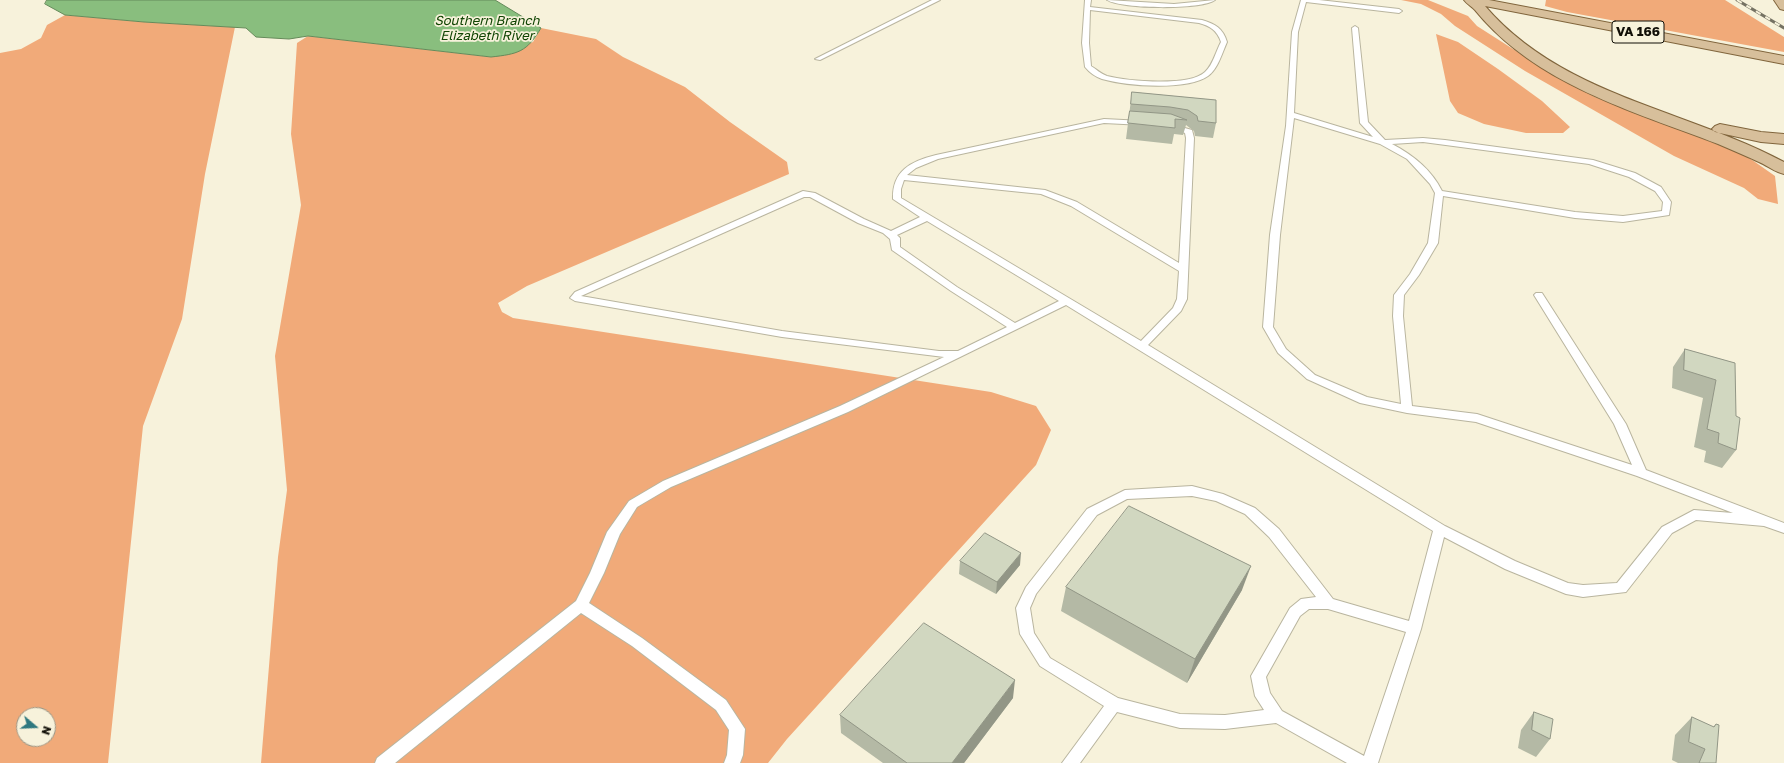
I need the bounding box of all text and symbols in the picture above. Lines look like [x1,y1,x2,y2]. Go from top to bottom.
water label: Southern Branch Elizabeth River [434,13,540,44]
road number: VA 166 [1612,21,1664,43]
north arrow [16,707,56,747]
text: N [39,725,54,737]

